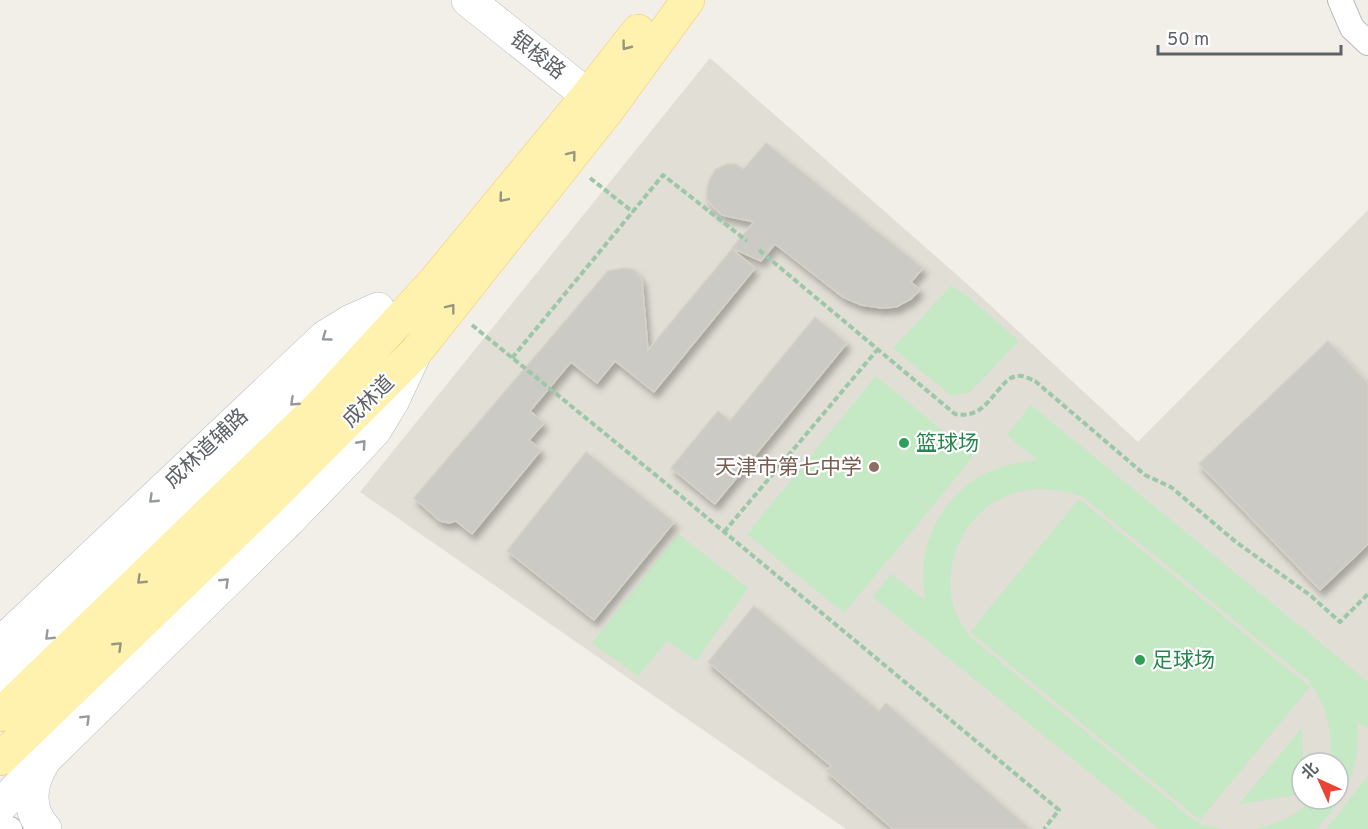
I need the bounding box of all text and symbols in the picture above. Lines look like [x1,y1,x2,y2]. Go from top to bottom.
scale bar [1158,18,1341,56]
street label: 银梭路 [504,26,570,86]
text: 50 m [1167,29,1209,52]
one-way arrow [622,40,633,51]
one-way arrow [565,151,576,162]
one-way arrow [500,191,511,202]
one-way arrow [444,303,455,314]
one-way arrow [322,330,333,341]
street label: 成林道 [337,370,401,434]
one-way arrow [290,394,301,405]
street label: 成林道辅路 [159,403,255,495]
place label: 篮球场 [916,431,979,458]
marker: 篮球场 [897,436,911,450]
one-way arrow [355,440,366,451]
place label: 天津市第七中学 [715,455,862,482]
marker: 天津市第七中学 [867,460,881,474]
one-way arrow [149,491,160,502]
one-way arrow [138,573,148,584]
one-way arrow [218,579,229,590]
one-way arrow [45,629,55,640]
one-way arrow [111,642,121,653]
place label: 足球场 [1152,648,1215,675]
marker: 足球场 [1133,653,1147,667]
one-way arrow [80,715,90,726]
north arrow [1290,751,1350,811]
text: 北 [1298,759,1324,785]

